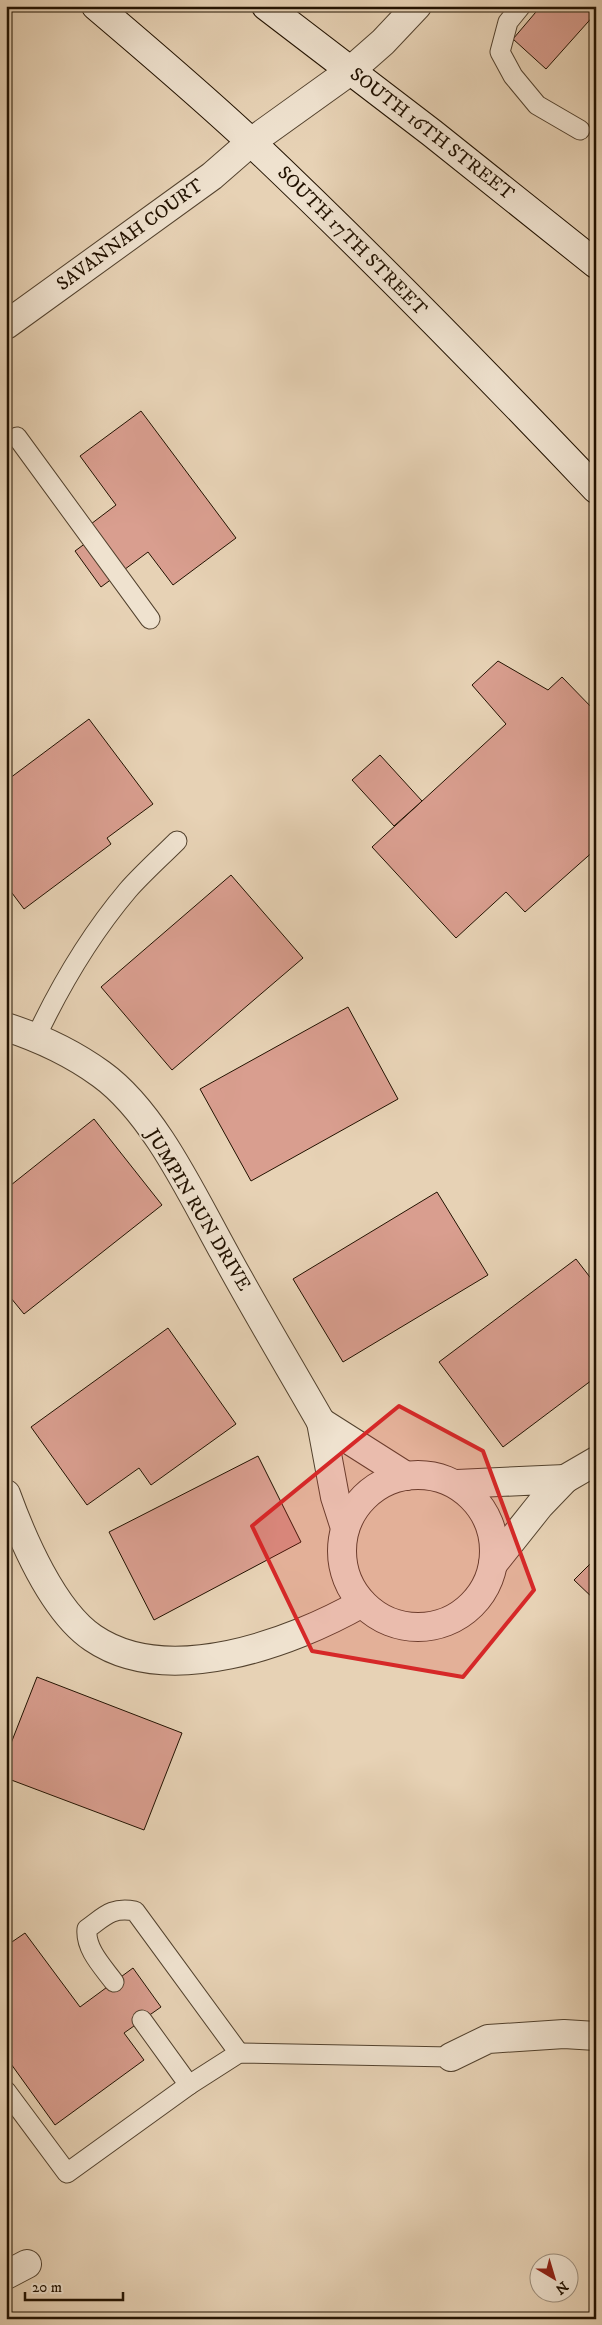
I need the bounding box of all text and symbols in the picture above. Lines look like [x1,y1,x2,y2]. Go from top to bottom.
street label: SOUTH 16TH STREET [345,63,519,206]
street label: SOUTH 17TH STREET [272,161,432,321]
street label: SAVANNAH COURT [52,174,208,296]
street label: JUMPIN RUN DRIVE [140,1123,255,1295]
north arrow [530,2252,580,2302]
scale bar [25,2270,122,2302]
text: N [551,2277,571,2298]
text: 20 m [32,2278,62,2297]

